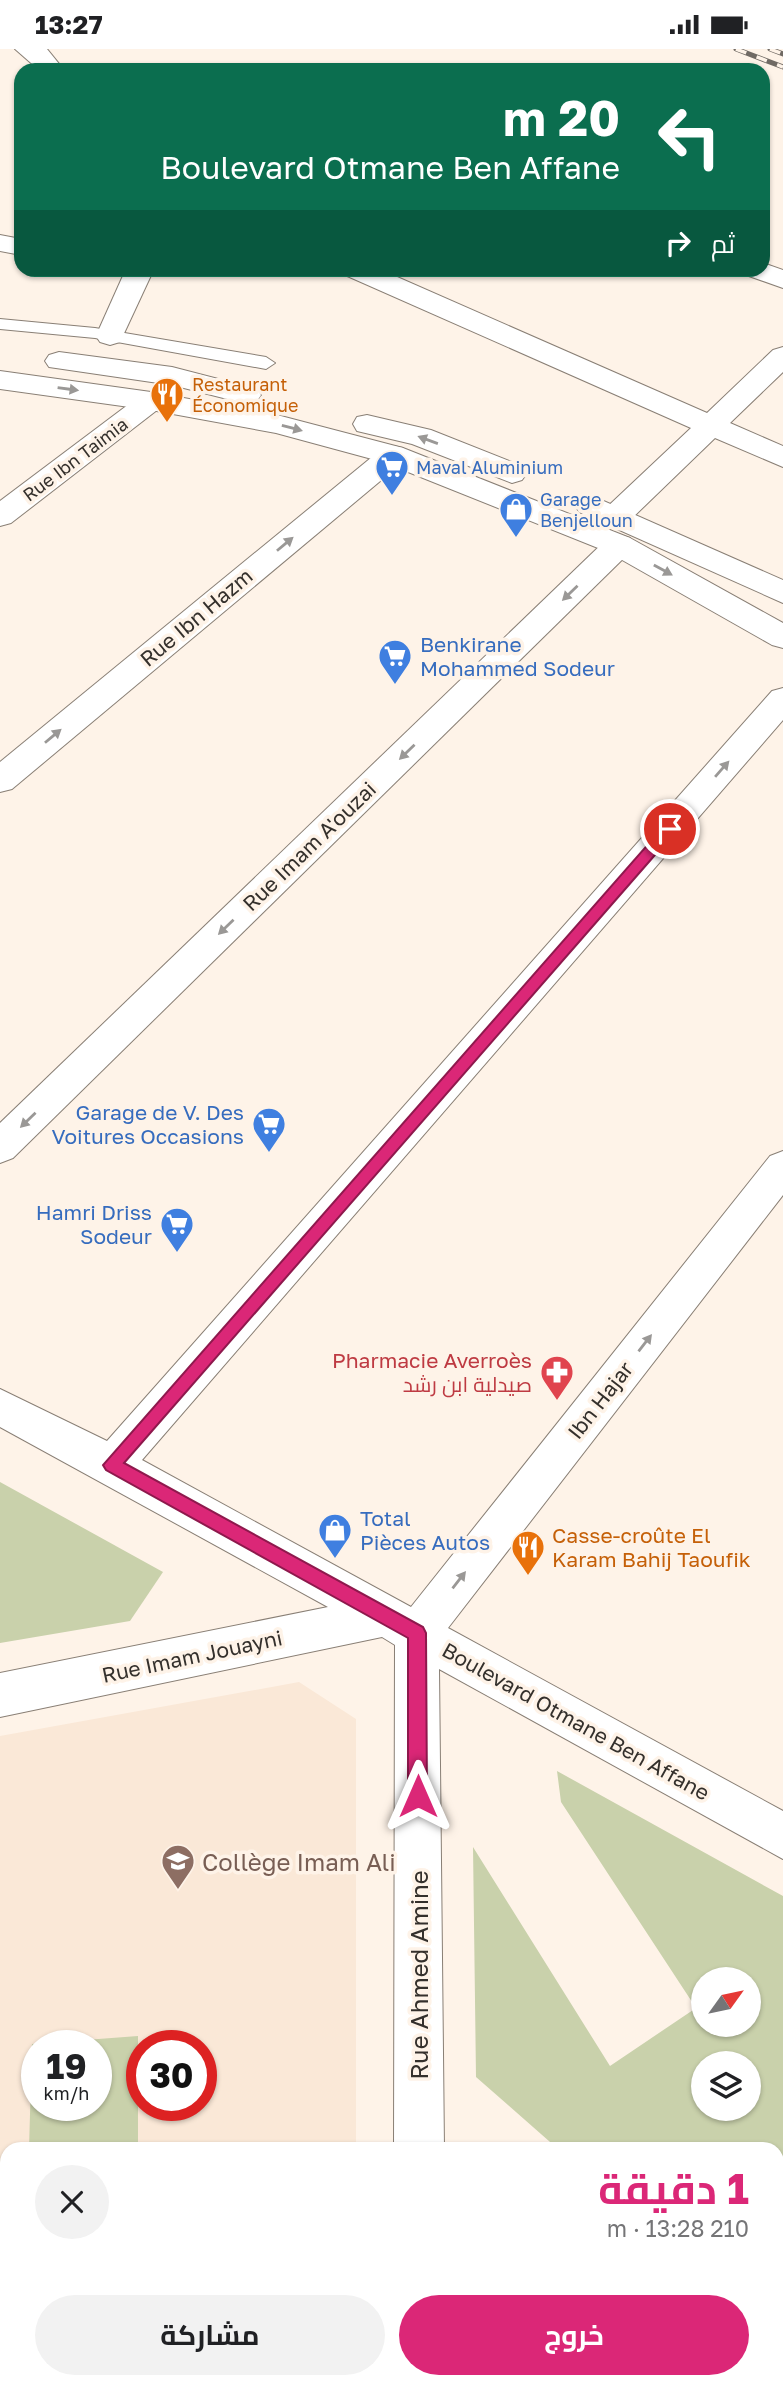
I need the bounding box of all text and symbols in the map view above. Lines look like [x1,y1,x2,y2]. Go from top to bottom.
text: 13:27 [35,9,103,40]
text: 20 m [503,88,620,147]
icon: left [644,91,735,182]
text: Boulevard Otmane Ben Affane [160,148,620,186]
icon: right [659,224,697,262]
text: ثم [711,228,735,259]
place label: Restaurant Économique [192,373,298,416]
restaurant icon: Restaurant Économique [148,375,186,424]
one-way arrow [57,384,79,395]
street label: Rue Ibn Taimia [18,412,132,506]
one-way arrow [281,423,303,434]
one-way arrow [417,434,438,445]
supermarket icon: Maval Aluminium [373,448,411,497]
place label: Maval Aluminium [416,456,563,478]
place label: Garage Benjelloun [540,488,633,531]
shop icon: Garage Benjelloun [497,490,535,539]
one-way arrow [275,537,293,552]
street label: Rue Ibn Hazm [134,562,258,672]
one-way arrow [654,564,673,576]
one-way arrow [562,584,578,601]
place label: Benkirane Mohammed Sodeur [420,631,615,681]
supermarket icon: Benkirane Mohammed Sodeur [376,637,414,686]
one-way arrow [44,729,61,744]
one-way arrow [398,743,415,760]
one-way arrow [714,760,730,778]
street label: Rue Imam A'ouzai [237,776,381,916]
pin [640,799,700,859]
icon: arrive [651,810,689,848]
one-way arrow [218,919,235,935]
place label: Garage de V. Des Voitures Occasions [52,1099,244,1149]
supermarket icon: Garage de V. Des Voitures Occasions [250,1105,288,1154]
one-way arrow [20,1111,36,1128]
place label: Hamri Driss Sodeur [36,1199,152,1249]
supermarket icon: Hamri Driss Sodeur [158,1205,196,1254]
one-way arrow [637,1334,652,1352]
place label: Pharmacie Averroès صيدلية ابن رشد [332,1347,532,1398]
pharmacy icon: Pharmacie Averroès صيدلية ابن رشد [538,1353,576,1402]
street label: Ibn Hajar [562,1356,638,1444]
place label: Total Pièces Autos [360,1505,490,1555]
shop icon: Total Pièces Autos [316,1511,354,1560]
place label: Casse-croûte El Karam Bahij Taoufik [552,1522,751,1572]
restaurant icon: Casse-croûte El Karam Bahij Taoufik [509,1528,547,1577]
one-way arrow [452,1571,467,1589]
street label: Rue Imam Jouayni [100,1624,284,1688]
street label: Boulevard Otmane Ben Affane [438,1637,714,1805]
position arrow [381,1759,455,1833]
school or university icon: Collège Imam Ali [159,1842,197,1891]
place label: Collège Imam Ali [202,1847,396,1876]
street label: Rue Ahmed Amine [404,1870,433,2080]
north arrow [691,1967,761,2037]
map controls [691,1967,761,2121]
speed limit sign: 30 [126,2030,217,2121]
text: 19 [46,2045,87,2087]
button: layers [691,2051,761,2121]
text: km/h [44,2082,89,2104]
text: 1 دقيقة [598,2163,749,2213]
button: close [35,2165,109,2239]
text: 210 m · 13:28 [607,2214,749,2242]
button: مشاركة [35,2295,385,2375]
button: خروج [399,2295,749,2375]

